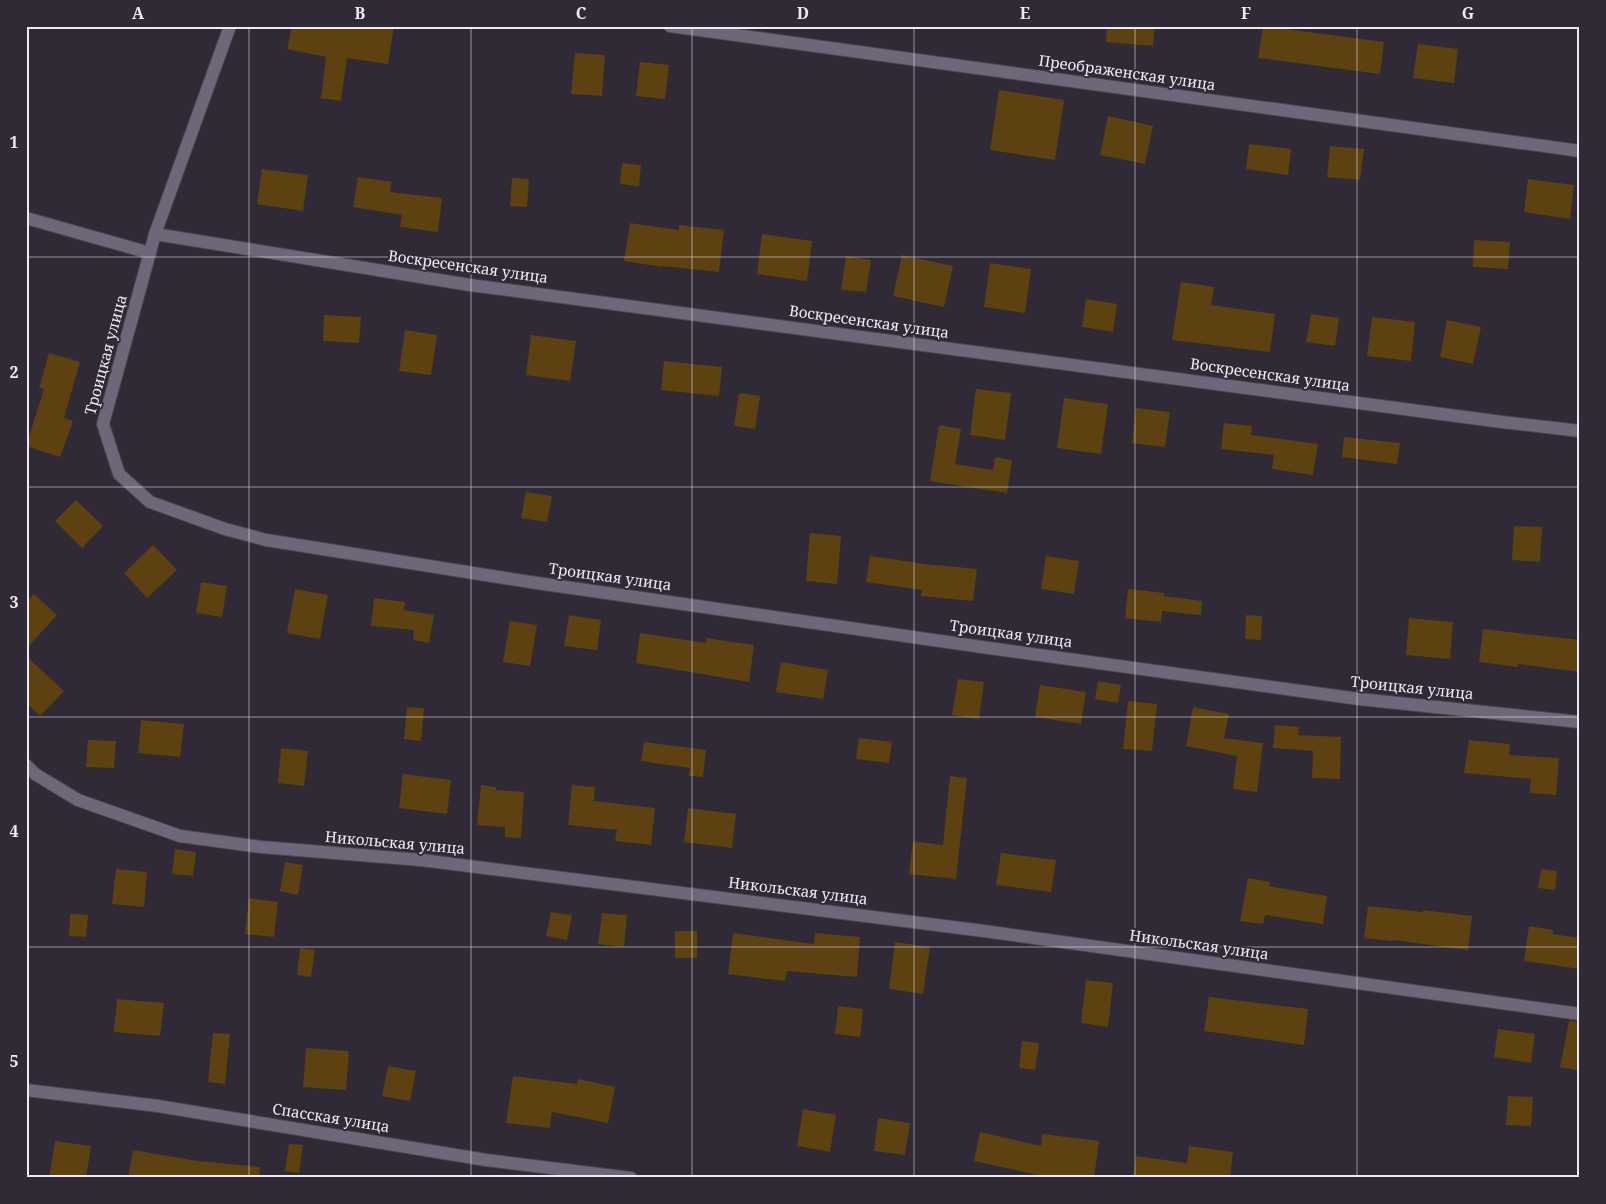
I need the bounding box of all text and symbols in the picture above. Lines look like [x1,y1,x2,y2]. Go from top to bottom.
text: A [132,2,145,24]
text: B [355,2,366,24]
text: C [576,2,587,24]
text: D [797,2,809,24]
text: E [1020,2,1030,24]
text: F [1241,2,1251,24]
text: G [1462,2,1474,24]
street label: Преображенская улица [1037,50,1217,94]
text: 1 [9,131,19,153]
street label: Воскресенская улица [387,245,549,287]
street label: Троицкая улица [79,292,131,417]
street label: Воскресенская улица [788,300,950,342]
street label: Воскресенская улица [1189,353,1351,395]
text: 2 [9,361,19,383]
street label: Троицкая улица [547,557,673,595]
text: 3 [9,591,19,613]
street label: Троицкая улица [948,614,1074,652]
street label: Троицкая улица [1350,671,1475,703]
text: 4 [9,820,19,842]
street label: Никольская улица [324,826,466,858]
street label: Никольская улица [727,872,869,908]
street label: Никольская улица [1128,924,1270,964]
text: 5 [9,1050,19,1072]
street label: Спасская улица [271,1098,391,1136]

